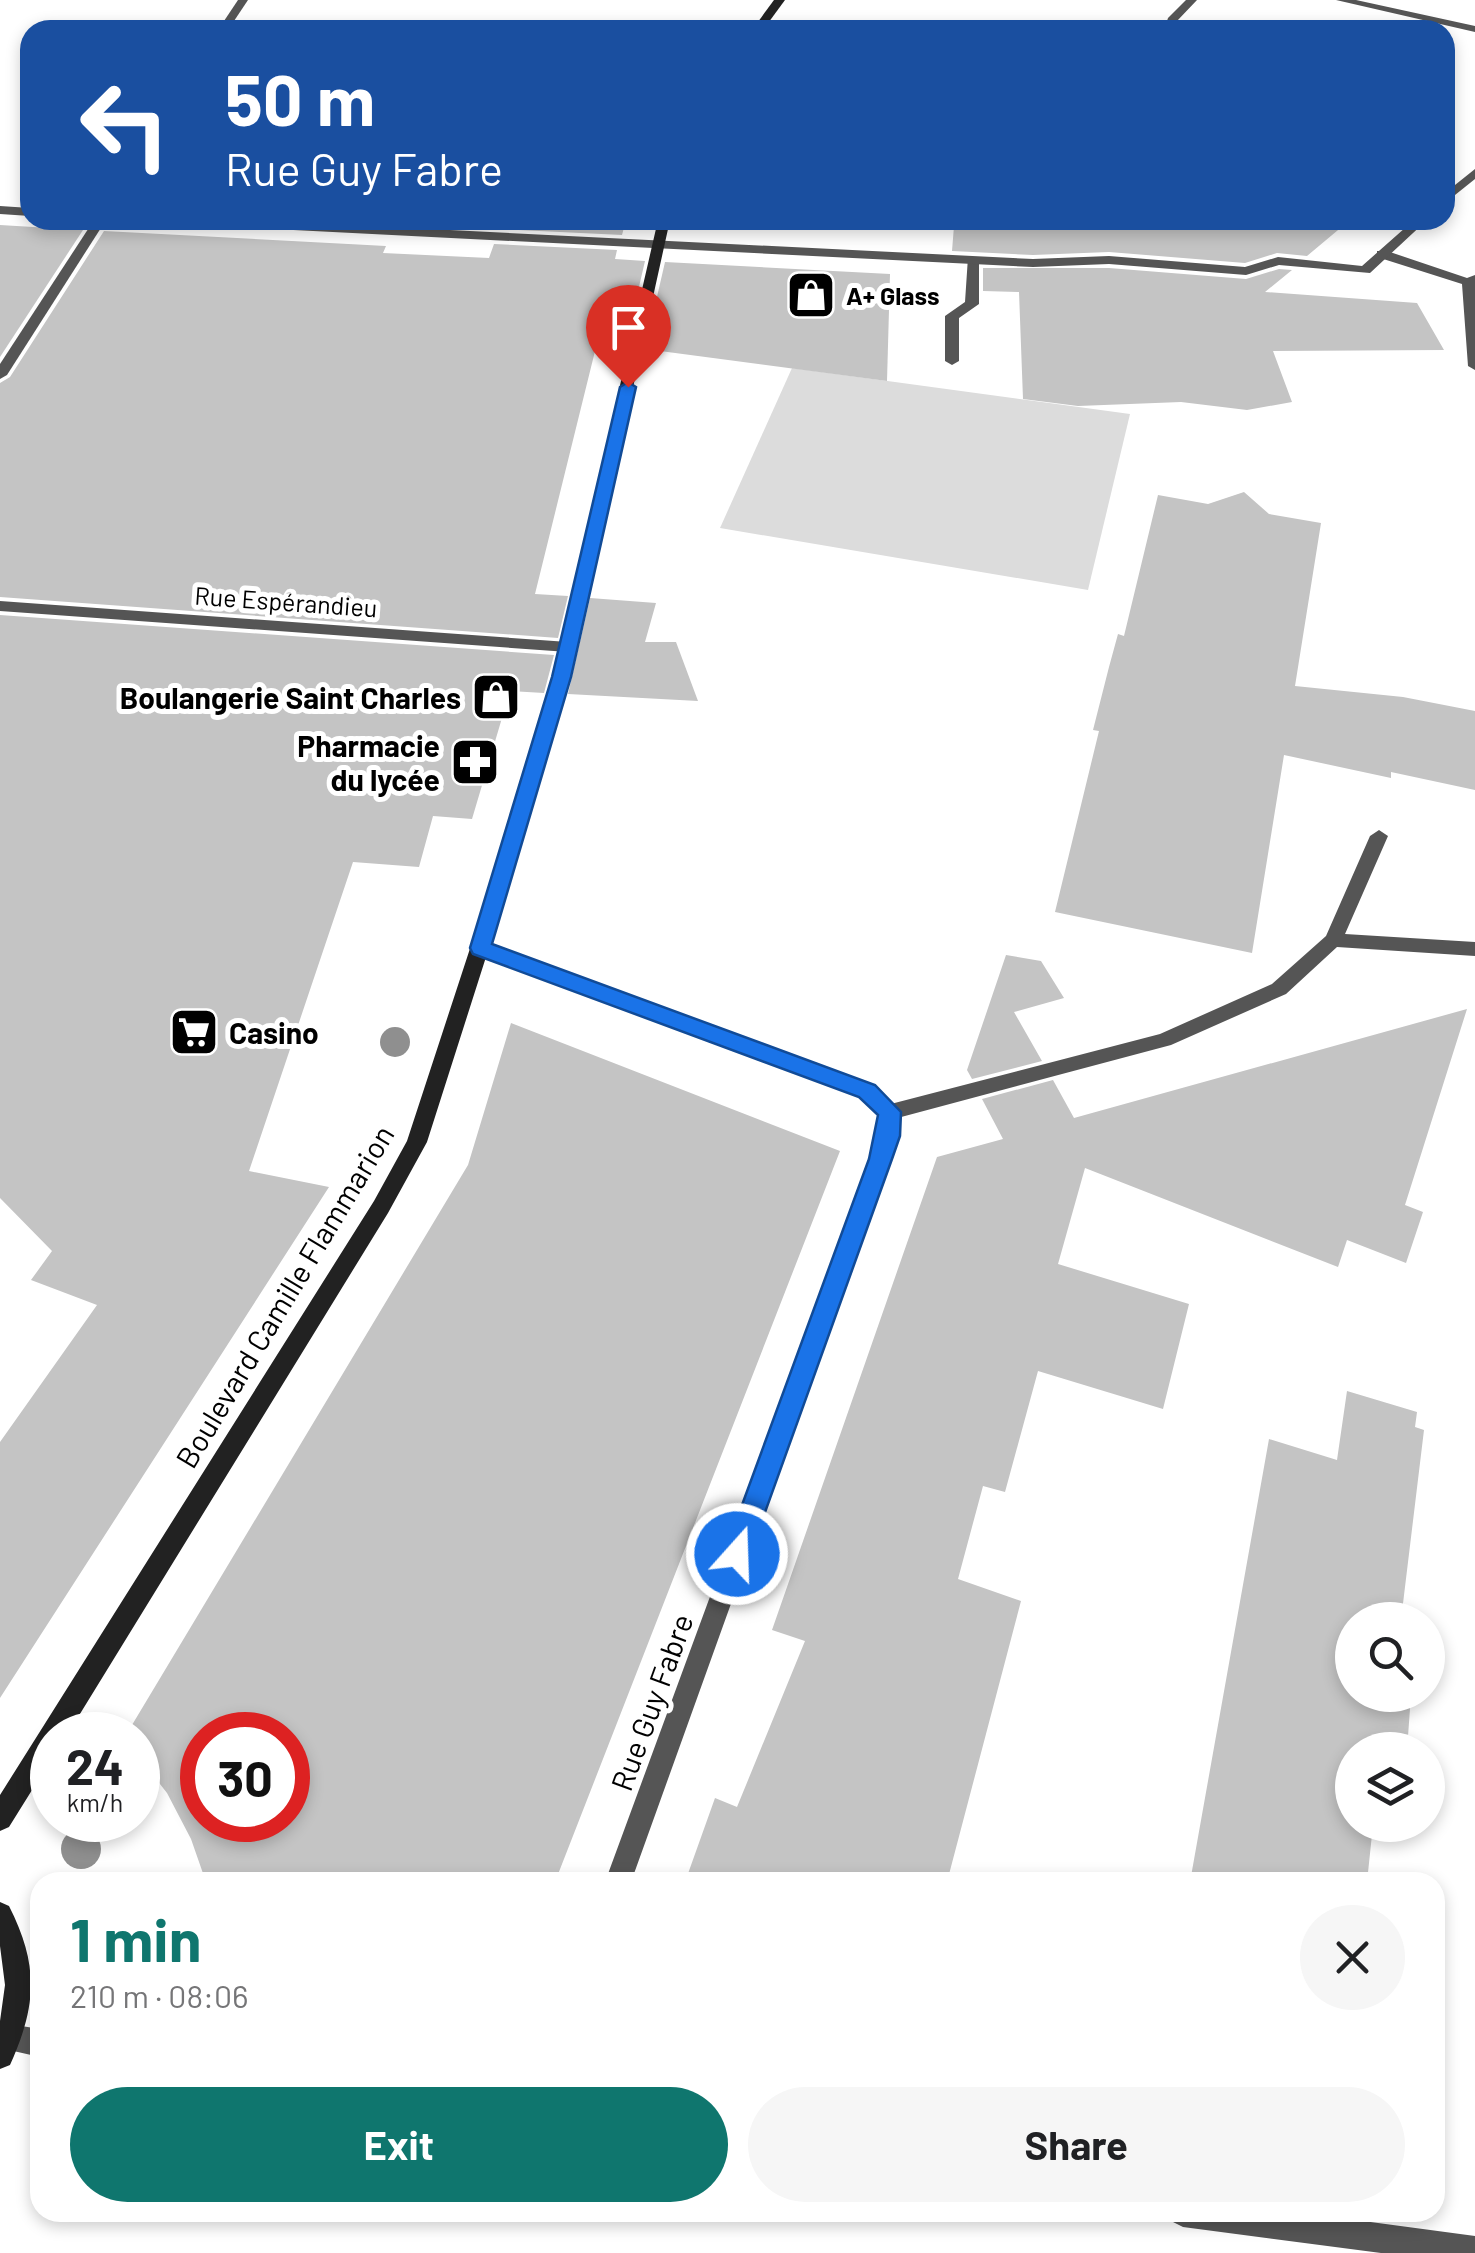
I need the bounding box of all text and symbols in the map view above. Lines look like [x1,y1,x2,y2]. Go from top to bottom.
text: 50 m [225,56,375,140]
icon: left [60,60,190,190]
text: Rue Guy Fabre [225,141,503,195]
shop icon: A+ Glass [785,269,837,321]
place label: A+ Glass [846,280,939,310]
pin [586,285,671,388]
icon: arrive [601,300,656,355]
street label: Rue Espérandieu [194,580,378,622]
shop icon: Boulangerie Saint Charles [470,671,522,723]
place label: Boulangerie Saint Charles [120,679,461,715]
place label: Pharmacie du lycée [297,727,440,797]
pharmacy icon: Pharmacie du lycée [449,736,501,788]
supermarket icon: Casino [168,1006,220,1058]
place label: Casino [229,1014,319,1050]
street label: Boulevard Camille Flammarion [167,1118,401,1474]
position arrow [685,1502,789,1606]
map controls [1335,1602,1445,1842]
button: search [1335,1602,1445,1712]
street label: Rue Guy Fabre [602,1609,700,1795]
speed limit sign: 30 [180,1712,310,1842]
button: layers [1335,1732,1445,1842]
text: 24 [66,1735,124,1795]
text: km/h [67,1787,123,1817]
text: 1 min [70,1902,201,1974]
button: close [1300,1905,1405,2010]
text: 210 m · 08:06 [70,1976,249,2014]
button: Exit [70,2087,728,2202]
button: Share [748,2087,1405,2202]

